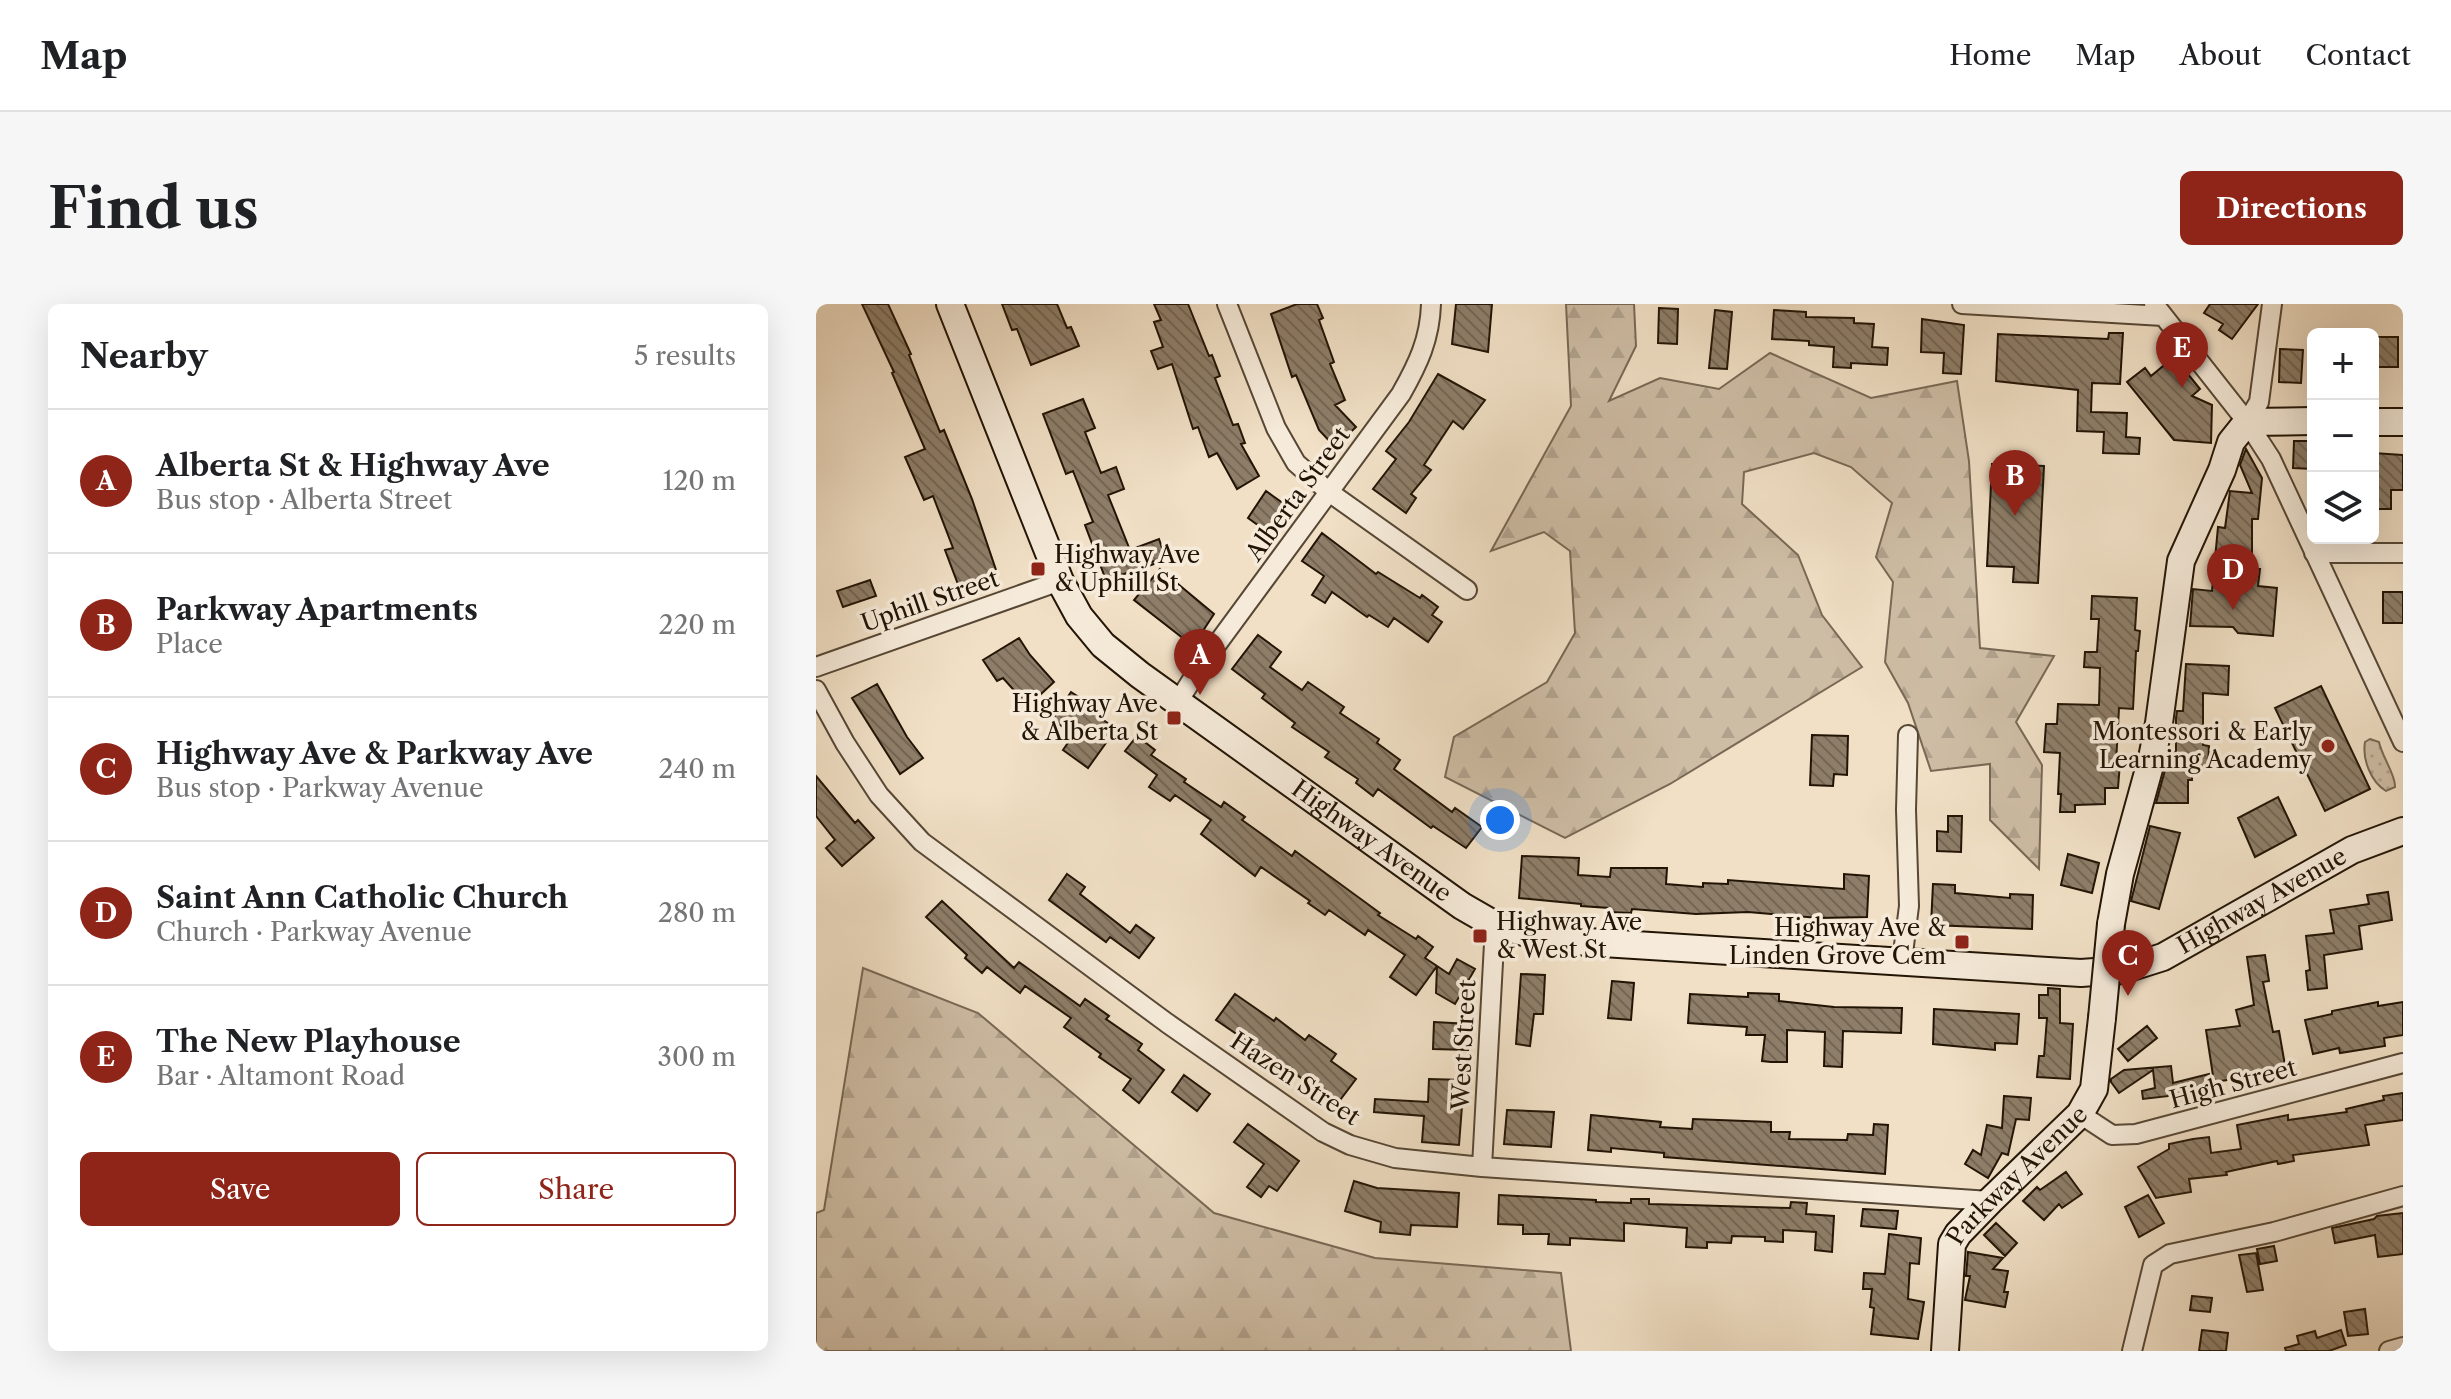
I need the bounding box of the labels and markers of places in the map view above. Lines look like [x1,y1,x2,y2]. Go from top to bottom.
pin: E [2156,322,2208,388]
pin: B [1989,450,2041,516]
place label: Highway Ave & Uphill St [1054,540,1200,597]
pin: D [2207,544,2259,610]
marker: Highway Ave & Uphill St [1029,560,1047,578]
pin: A [1174,629,1226,695]
place label: Highway Ave & Alberta St [1012,689,1159,746]
marker: Highway Ave & Alberta St [1165,709,1183,727]
place label: Montessori & Early Learning Academy [2092,717,2313,774]
marker: Montessori & Early Learning Academy [2319,737,2337,755]
place label: Highway Ave & West St [1496,907,1642,964]
place label: Highway Ave & Linden Grove Cem [1729,913,1947,970]
marker: Highway Ave & West St [1471,927,1489,945]
pin: C [2102,930,2154,996]
marker: Highway Ave & Linden Grove Cem [1953,933,1971,951]

